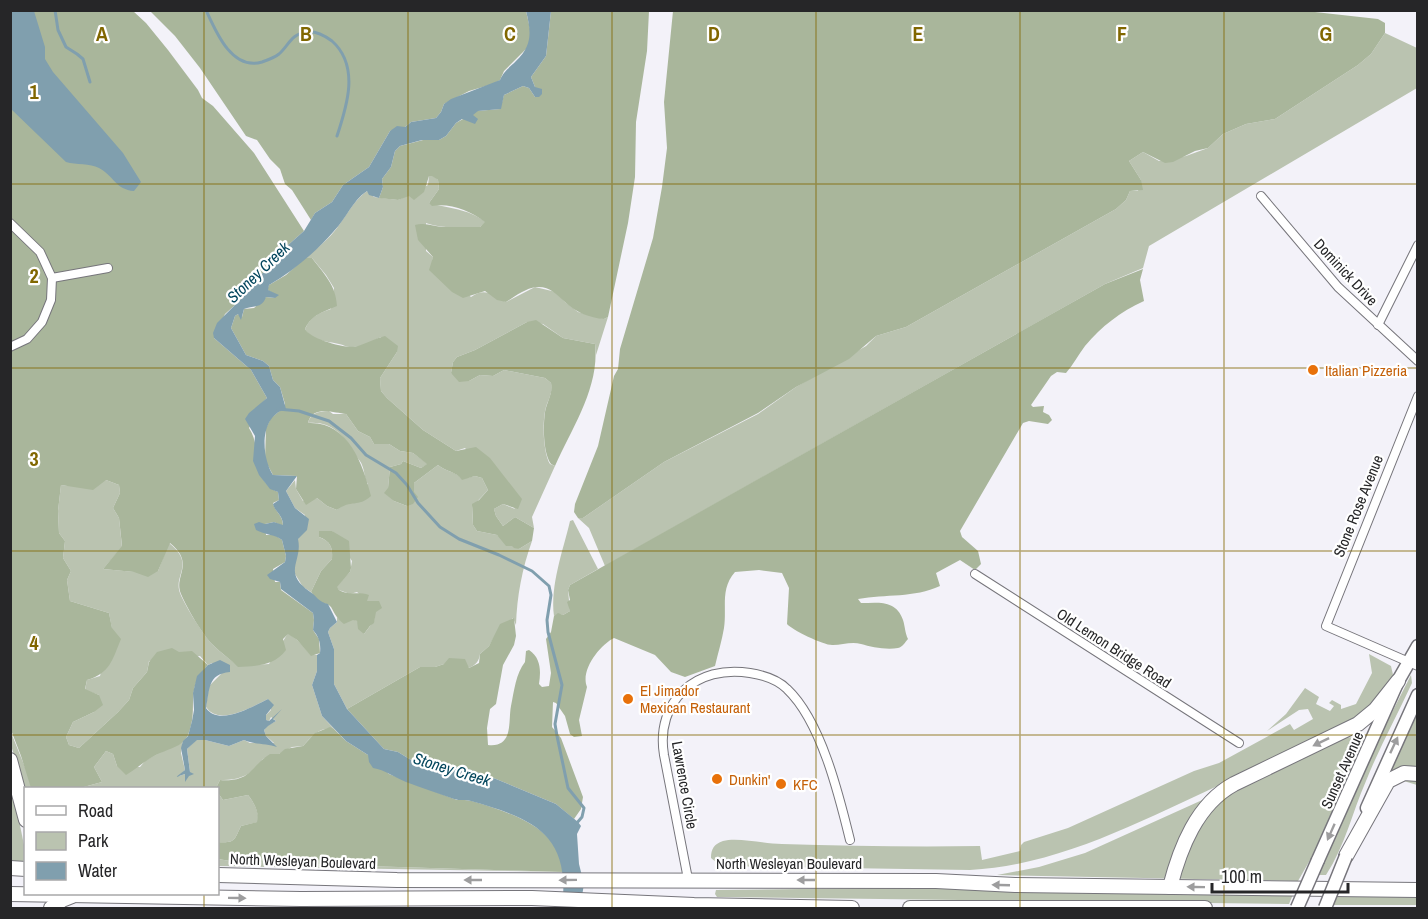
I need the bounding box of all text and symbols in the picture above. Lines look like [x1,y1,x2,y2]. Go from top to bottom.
text: A [96,20,108,47]
text: B [300,20,312,47]
text: C [504,20,516,47]
text: D [708,20,720,47]
text: E [913,20,924,47]
text: F [1117,20,1127,47]
text: G [1320,20,1332,47]
text: 1 [29,78,39,105]
street label: Dominick Drive [1309,234,1383,310]
water label: Stoney Creek [222,236,295,308]
text: 2 [29,262,39,289]
place label: Italian Pizzeria [1325,360,1407,381]
marker: Italian Pizzeria [1306,363,1320,377]
text: 3 [29,445,39,472]
street label: Stone Rose Avenue [1328,452,1388,560]
street label: Old Lemon Bridge Road [1053,603,1175,693]
text: 4 [29,629,39,656]
place label: El Jimador Mexican Restaurant [640,680,751,718]
marker: El Jimador Mexican Restaurant [621,692,635,706]
street label: Sunset Avenue [1316,728,1368,812]
one-way arrow [1390,736,1399,753]
one-way arrow [1313,738,1330,747]
street label: Lawrence Circle [667,739,703,831]
water label: Stoney Creek [411,747,494,791]
place label: Dunkin' [729,769,770,790]
marker: Dunkin' [710,772,724,786]
place label: KFC [793,774,818,795]
marker: KFC [774,777,788,791]
legend [24,787,219,895]
text: Road [78,798,113,823]
one-way arrow [1325,823,1335,841]
text: Park [78,828,109,853]
street label: North Wesleyan Boulevard [230,848,376,874]
street label: North Wesleyan Boulevard [716,853,862,874]
scale bar [1212,856,1348,894]
text: Water [78,858,117,883]
text: 100 m [1221,864,1262,889]
one-way arrow [463,875,482,885]
one-way arrow [559,875,578,885]
one-way arrow [796,875,815,885]
one-way arrow [991,880,1010,889]
one-way arrow [1186,882,1205,892]
one-way arrow [227,893,246,902]

